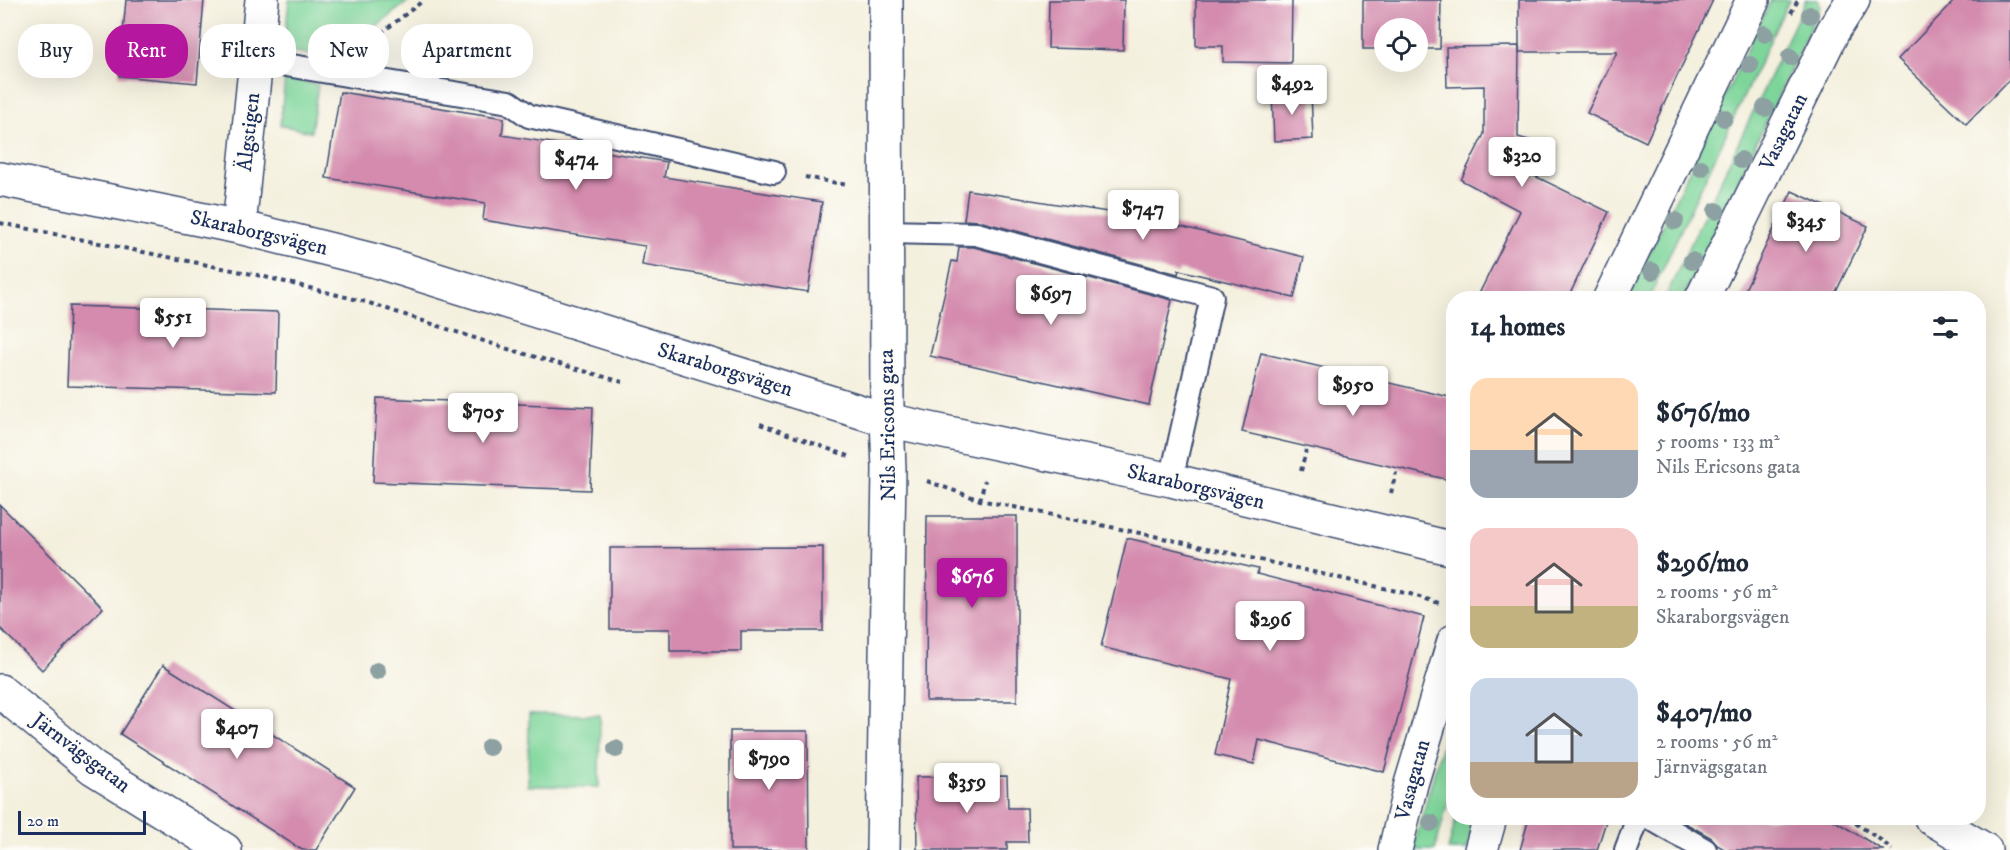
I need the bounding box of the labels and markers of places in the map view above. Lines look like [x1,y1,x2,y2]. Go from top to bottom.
pin: $492 [1256,65,1328,116]
pin: $320 [1486,137,1558,188]
pin: $474 [540,140,612,191]
pin: $747 [1107,190,1179,241]
pin: $345 [1770,202,1842,253]
pin: $697 [1015,275,1087,326]
pin: $551 [137,298,209,349]
pin: $950 [1317,366,1389,417]
pin: $705 [447,393,519,444]
pin: $676 [936,558,1008,609]
pin: $296 [1234,601,1306,652]
pin: $407 [201,709,273,760]
pin: $790 [733,740,805,791]
pin: $359 [931,763,1003,814]

